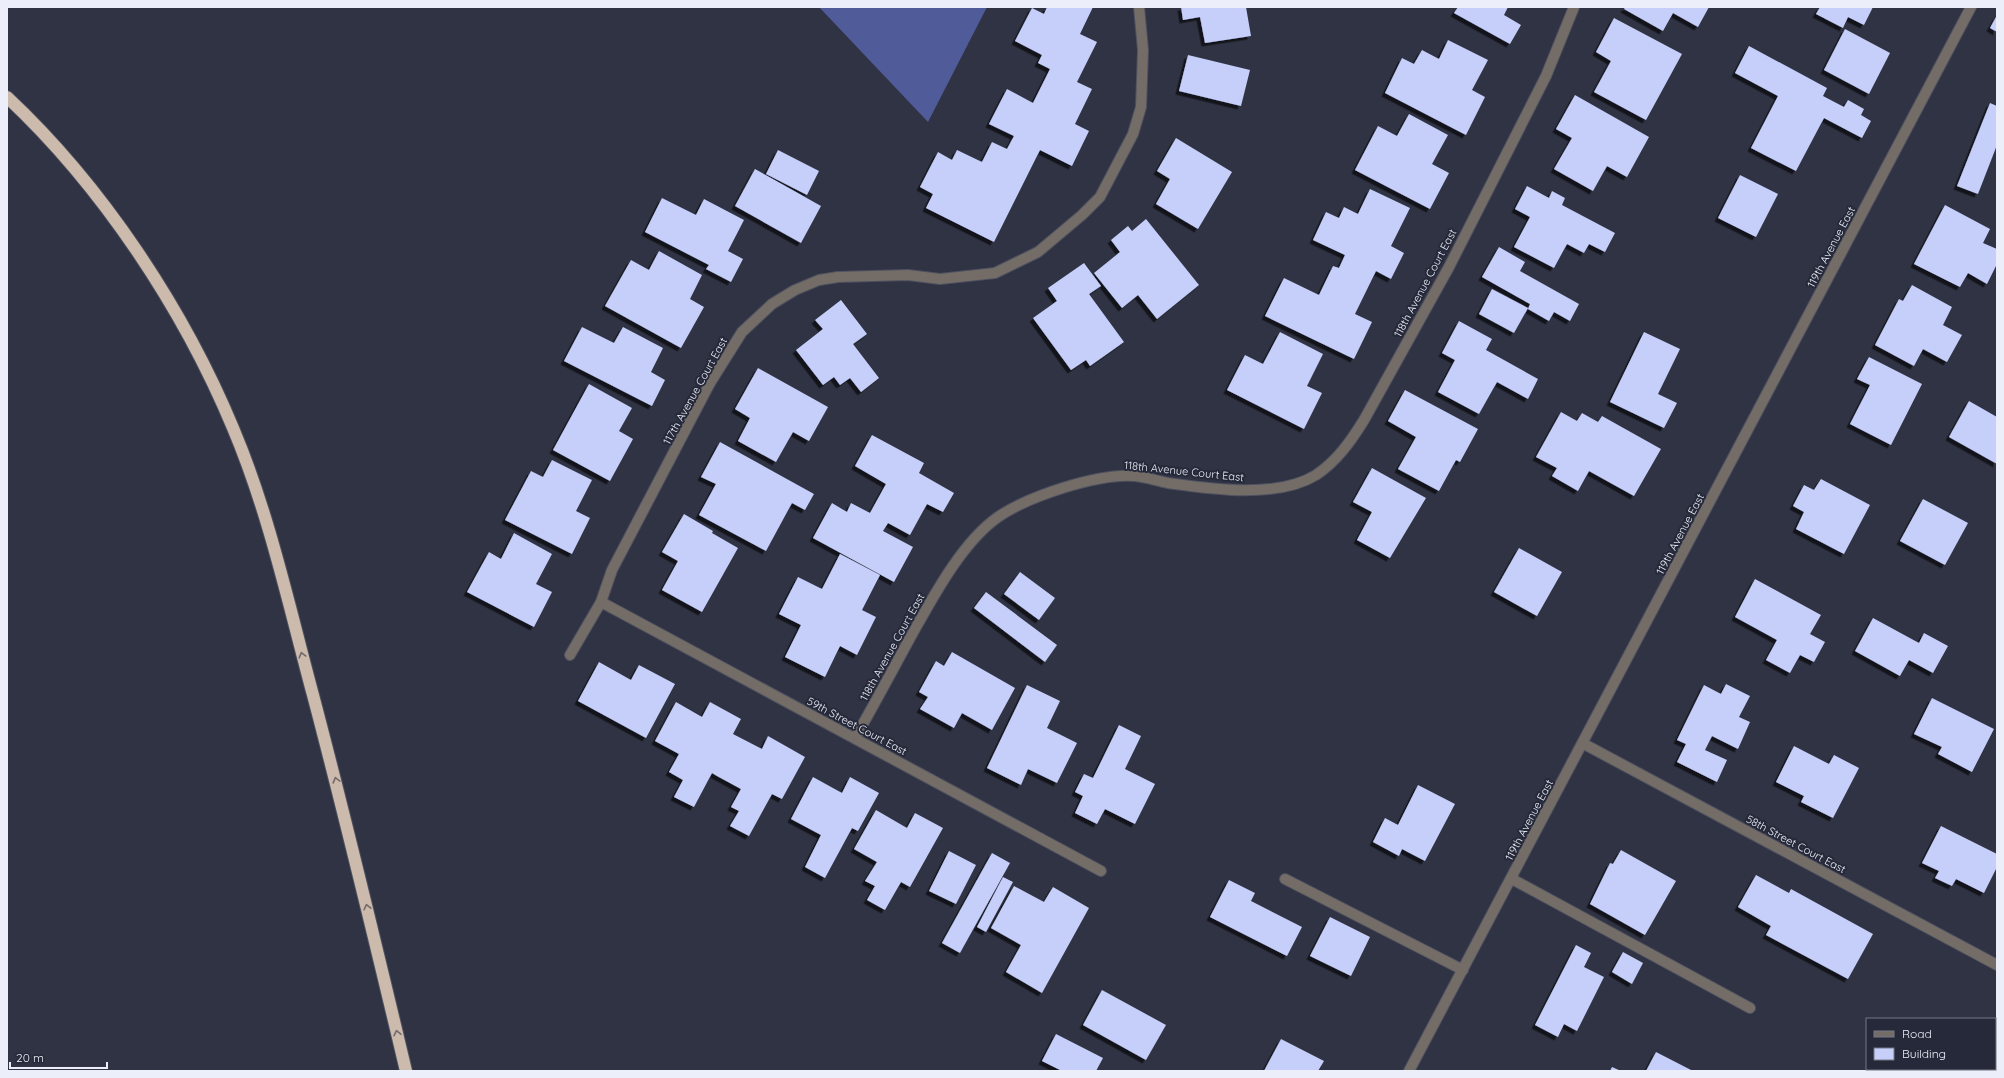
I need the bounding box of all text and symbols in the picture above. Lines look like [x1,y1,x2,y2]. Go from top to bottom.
street label: 119th Avenue East [1804,204,1858,290]
street label: 118th Avenue Court East [1391,226,1460,340]
street label: 117th Avenue Court East [660,335,730,447]
street label: 118th Avenue Court East [1123,458,1245,484]
street label: 119th Avenue East [1653,491,1707,577]
street label: 118th Avenue Court East [857,591,927,703]
one-way arrow [299,652,307,658]
street label: 59th Street Court East [805,694,910,758]
one-way arrow [332,777,341,784]
street label: 119th Avenue East [1502,777,1556,863]
street label: 58th Street Court East [1744,812,1848,876]
one-way arrow [364,903,372,910]
legend [1866,1018,1996,1070]
text: Road [1902,1026,1932,1041]
one-way arrow [394,1030,402,1036]
scale bar [10,1044,107,1070]
text: Building [1902,1046,1946,1061]
text: 20 m [16,1050,44,1065]

